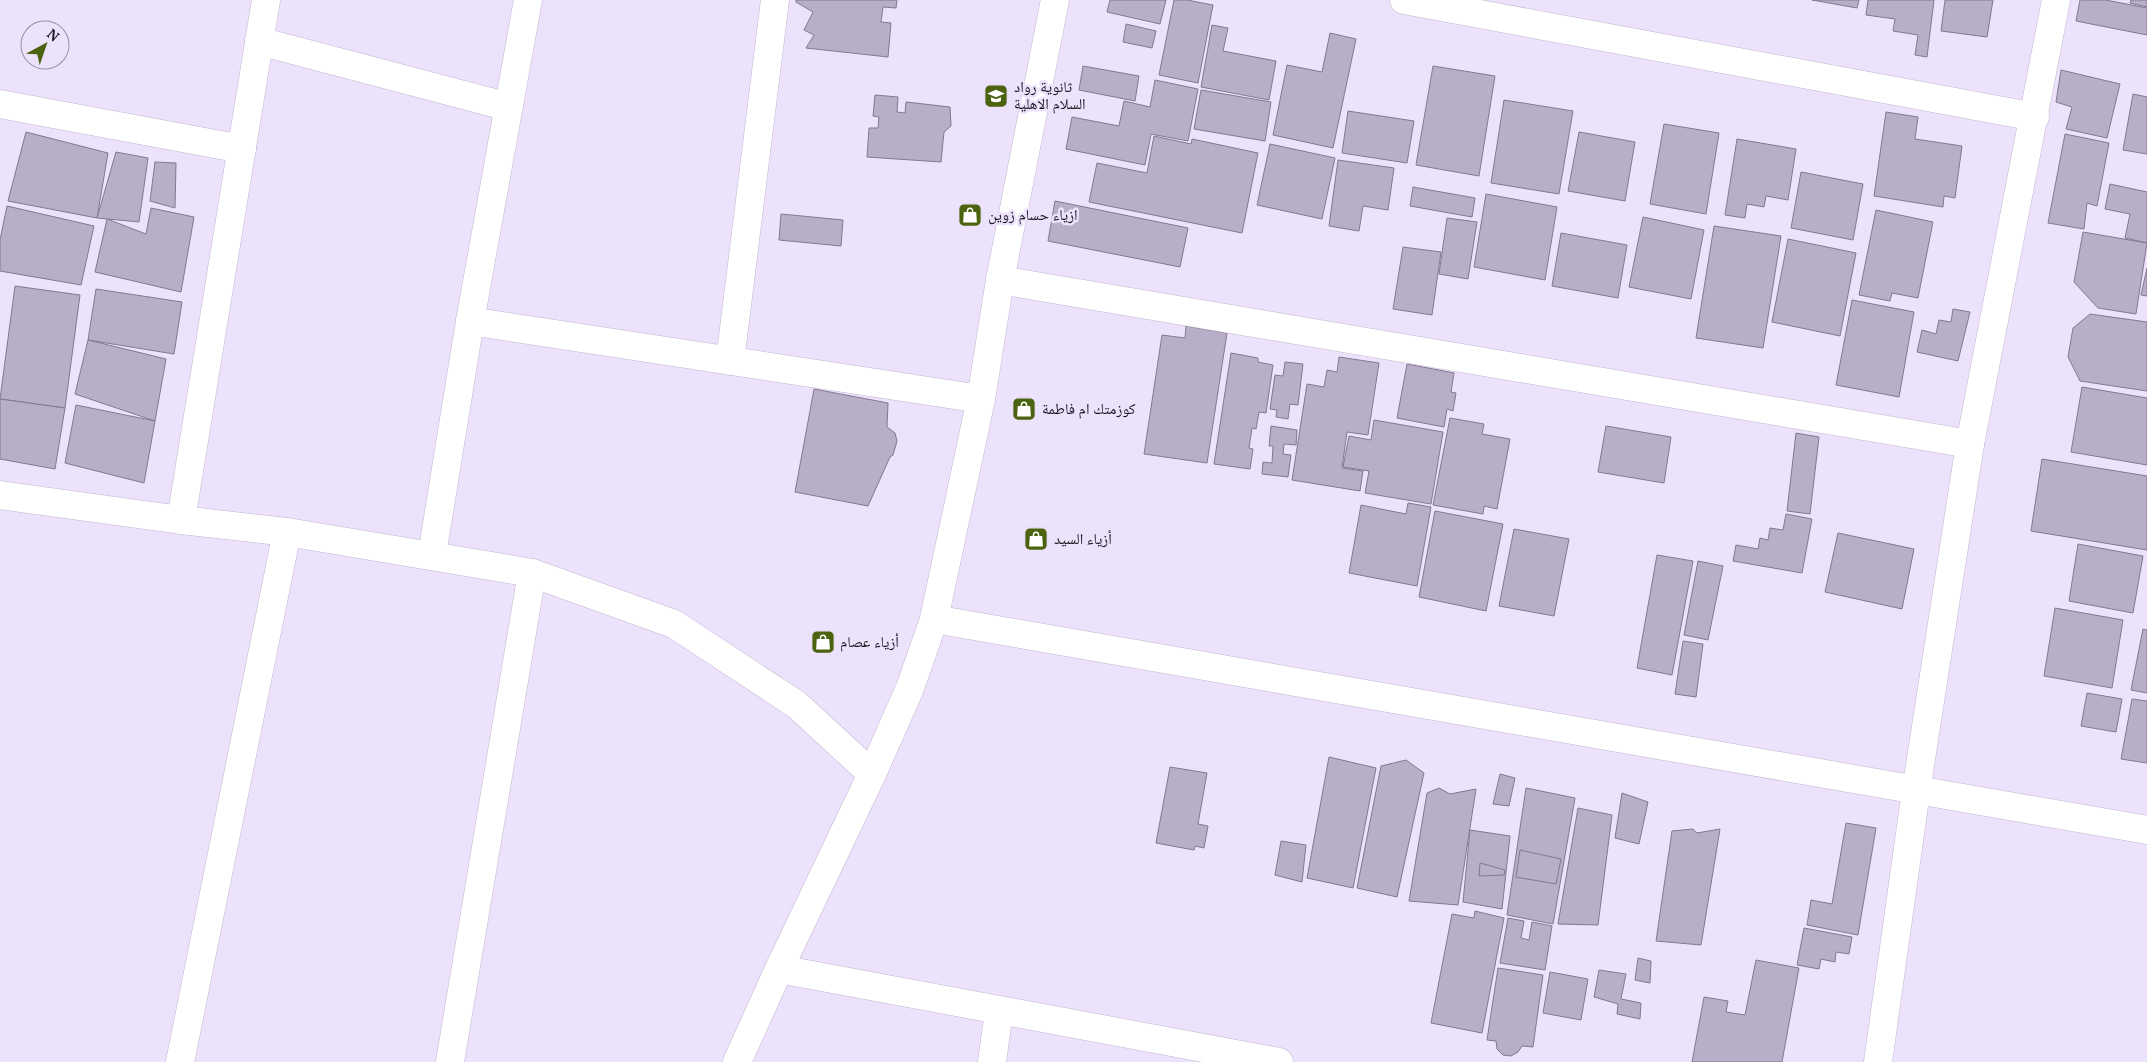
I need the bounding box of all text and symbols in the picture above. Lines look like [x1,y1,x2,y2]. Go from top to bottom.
north arrow [20,20,70,70]
text: N [44,24,64,46]
place label: ثانوية رواد السلام الاهلية [1014,76,1086,114]
school or university icon: ثانوية رواد السلام الاهلية [983,83,1009,109]
shop icon: ازياء حسام زوين [957,202,983,228]
place label: ازياء حسام زوين [988,204,1078,225]
shop icon: كوزمتك ام فاطمة [1011,396,1037,422]
place label: كوزمتك ام فاطمة [1042,398,1135,419]
shop icon: أزياء السيد [1023,526,1049,552]
place label: أزياء السيد [1054,528,1112,548]
shop icon: أزياء عصام [810,629,836,655]
place label: أزياء عصام [840,631,899,652]

